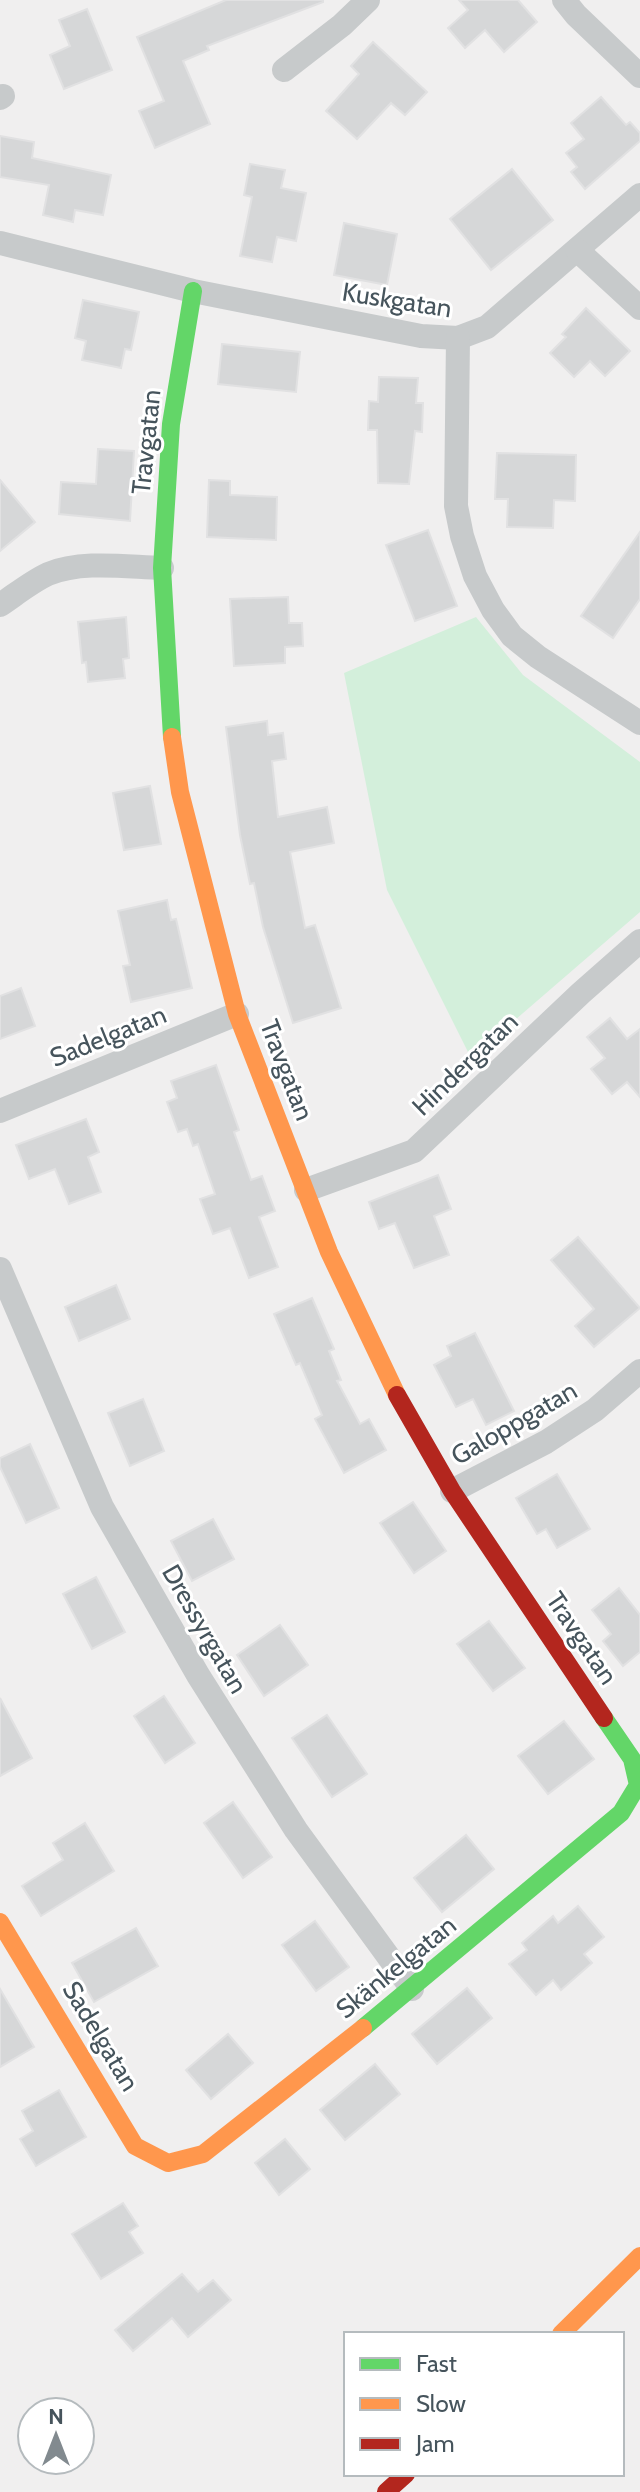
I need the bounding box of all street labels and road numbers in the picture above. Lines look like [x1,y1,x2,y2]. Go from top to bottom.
street label: Kuskgatan [340,276,454,324]
street label: Travgatan [125,388,167,496]
street label: Sadelgatan [45,998,171,1074]
street label: Hindergatan [405,1006,525,1122]
street label: Travgatan [253,1015,321,1125]
street label: Galoppgatan [445,1374,583,1472]
street label: Dressyrgatan [155,1559,255,1699]
street label: Travgatan [539,1585,625,1691]
street label: Skänkelgatan [330,1909,462,2025]
street label: Sadelgatan [56,1975,146,2097]

